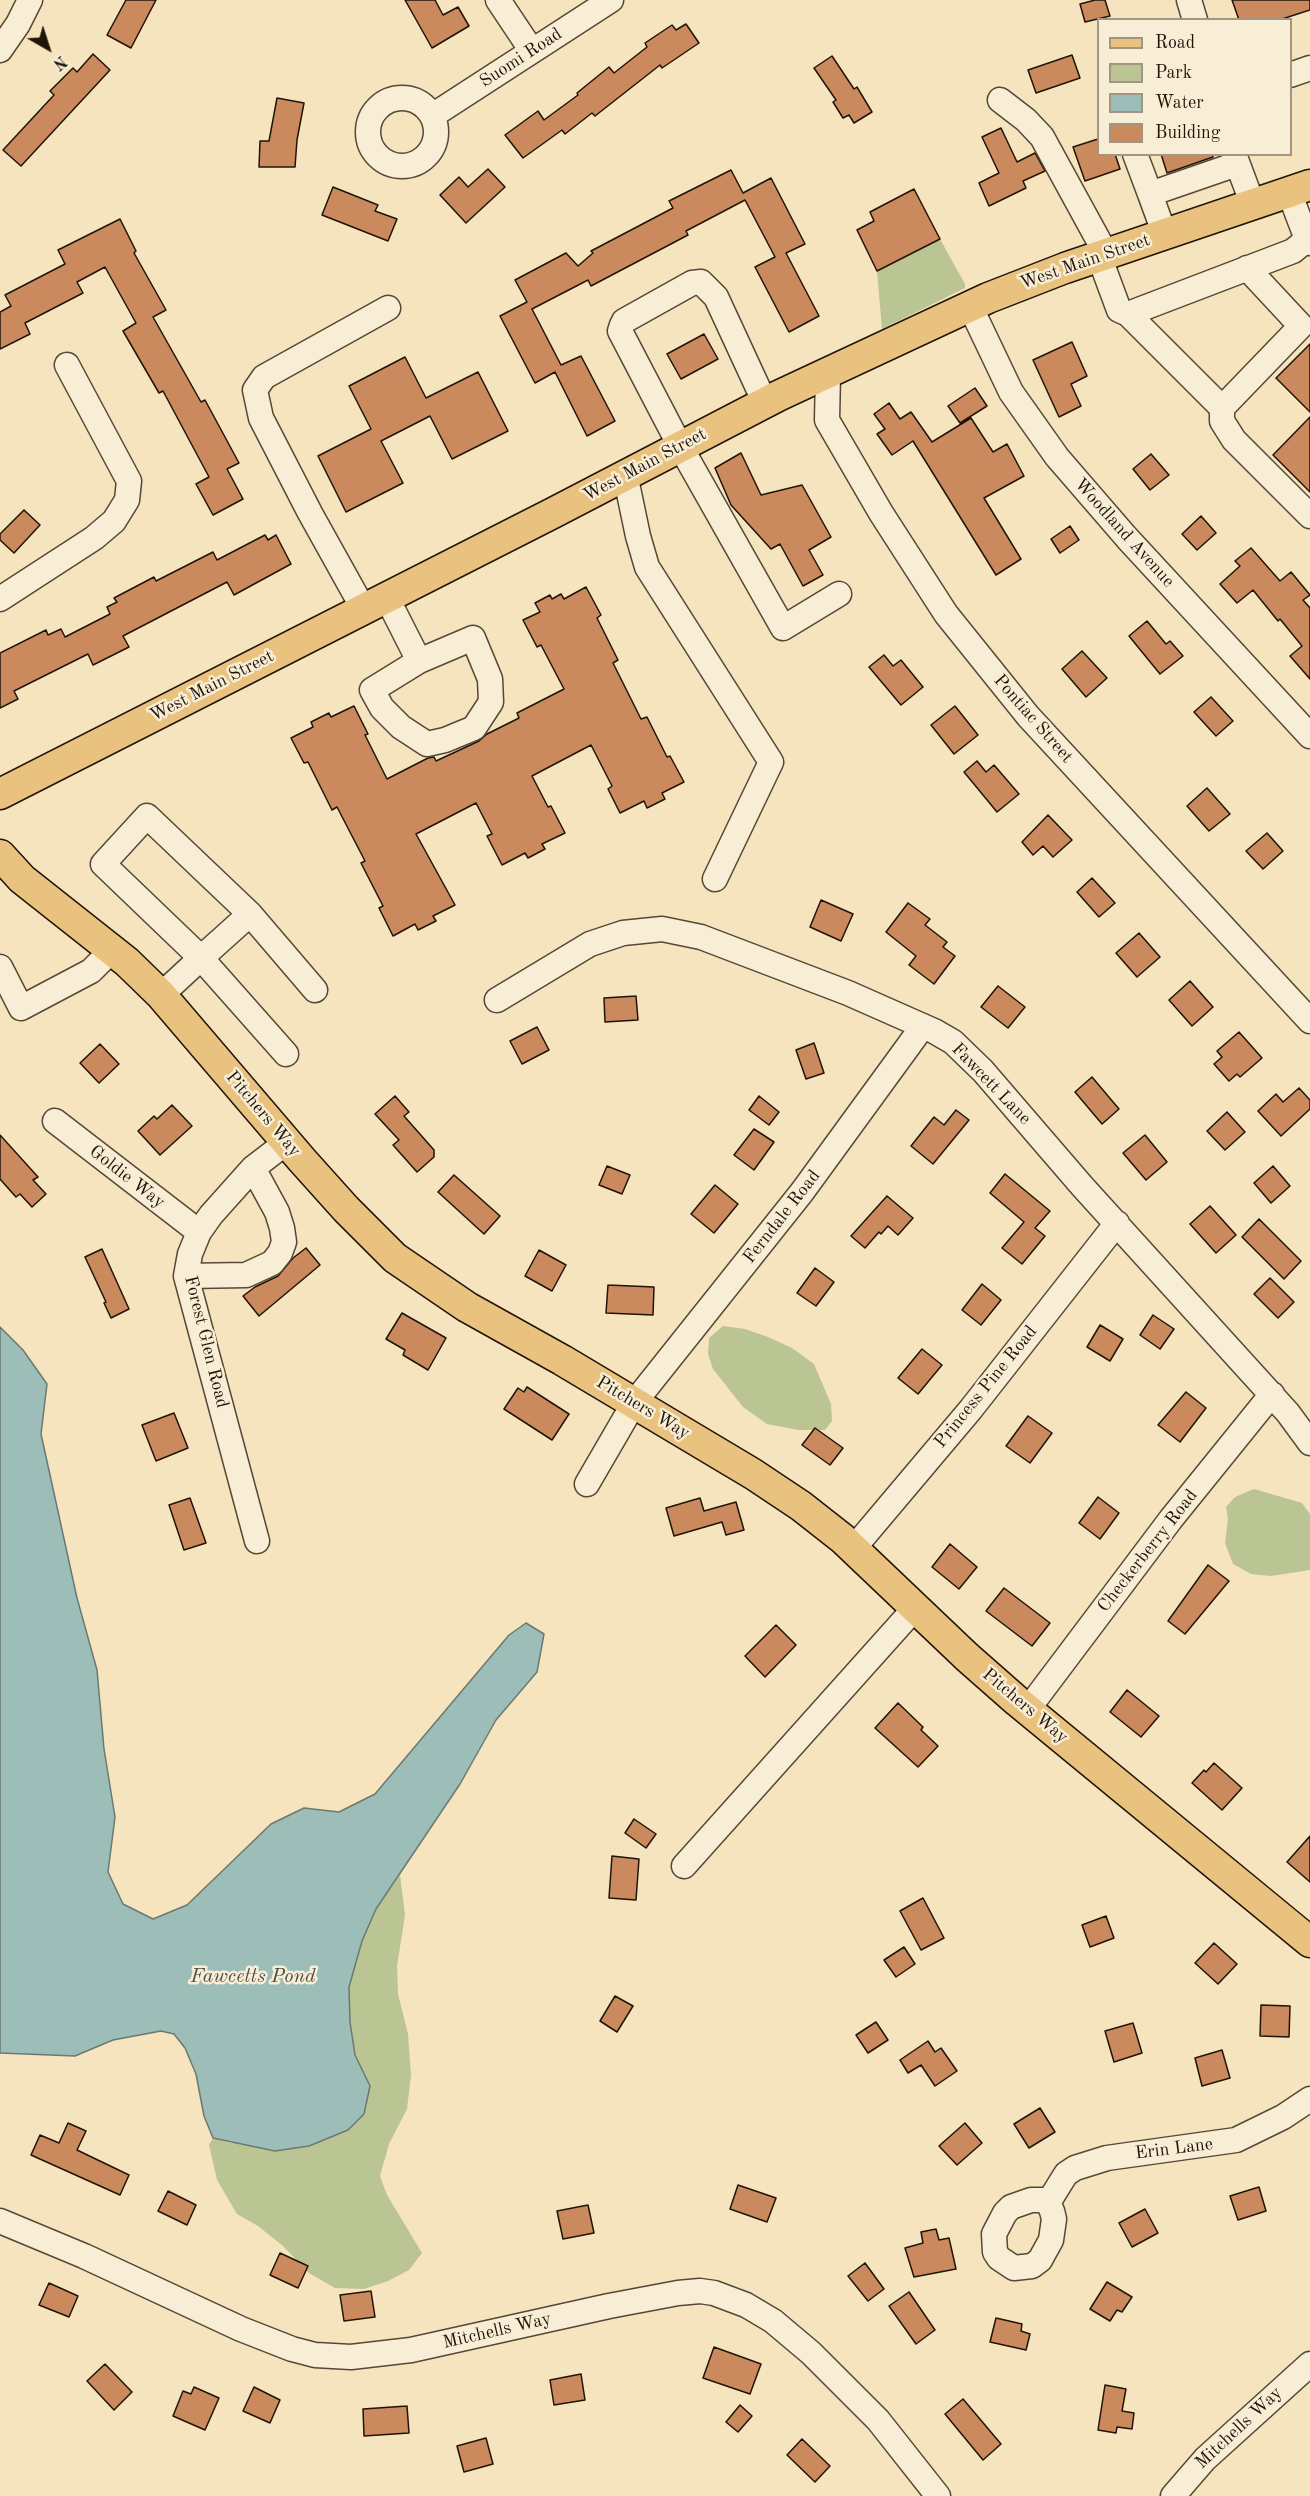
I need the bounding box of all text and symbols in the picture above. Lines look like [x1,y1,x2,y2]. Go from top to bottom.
north arrow [18,18,78,78]
legend [1097,18,1292,156]
street label: Suomi Road [476,23,566,93]
text: Road [1155,34,1195,52]
text: N [50,52,69,72]
text: Park [1155,64,1192,82]
text: Water [1155,94,1204,112]
text: Building [1155,124,1220,142]
street label: West Main Street [1017,230,1153,294]
street label: West Main Street [580,423,710,507]
street label: Woodland Avenue [1069,474,1179,592]
street label: West Main Street [146,645,278,727]
street label: Pontiac Street [989,670,1077,768]
street label: Fawcett Lane [947,1039,1035,1129]
street label: Pitchers Way [221,1067,305,1161]
street label: Goldie Way [85,1141,169,1213]
street label: Ferndale Road [739,1166,825,1268]
street label: Forest Glen Road [179,1274,233,1410]
street label: Princess Pine Road [930,1321,1042,1453]
street label: Pitchers Way [592,1372,694,1444]
street label: Checkerberry Road [1093,1485,1203,1617]
street label: Pitchers Way [978,1664,1072,1748]
water label: Fawcetts Pond [190,1965,316,1989]
street label: Erin Lane [1134,2134,1214,2164]
street label: Mitchells Way [441,2308,553,2354]
street label: Mitchells Way [1191,2382,1287,2474]

